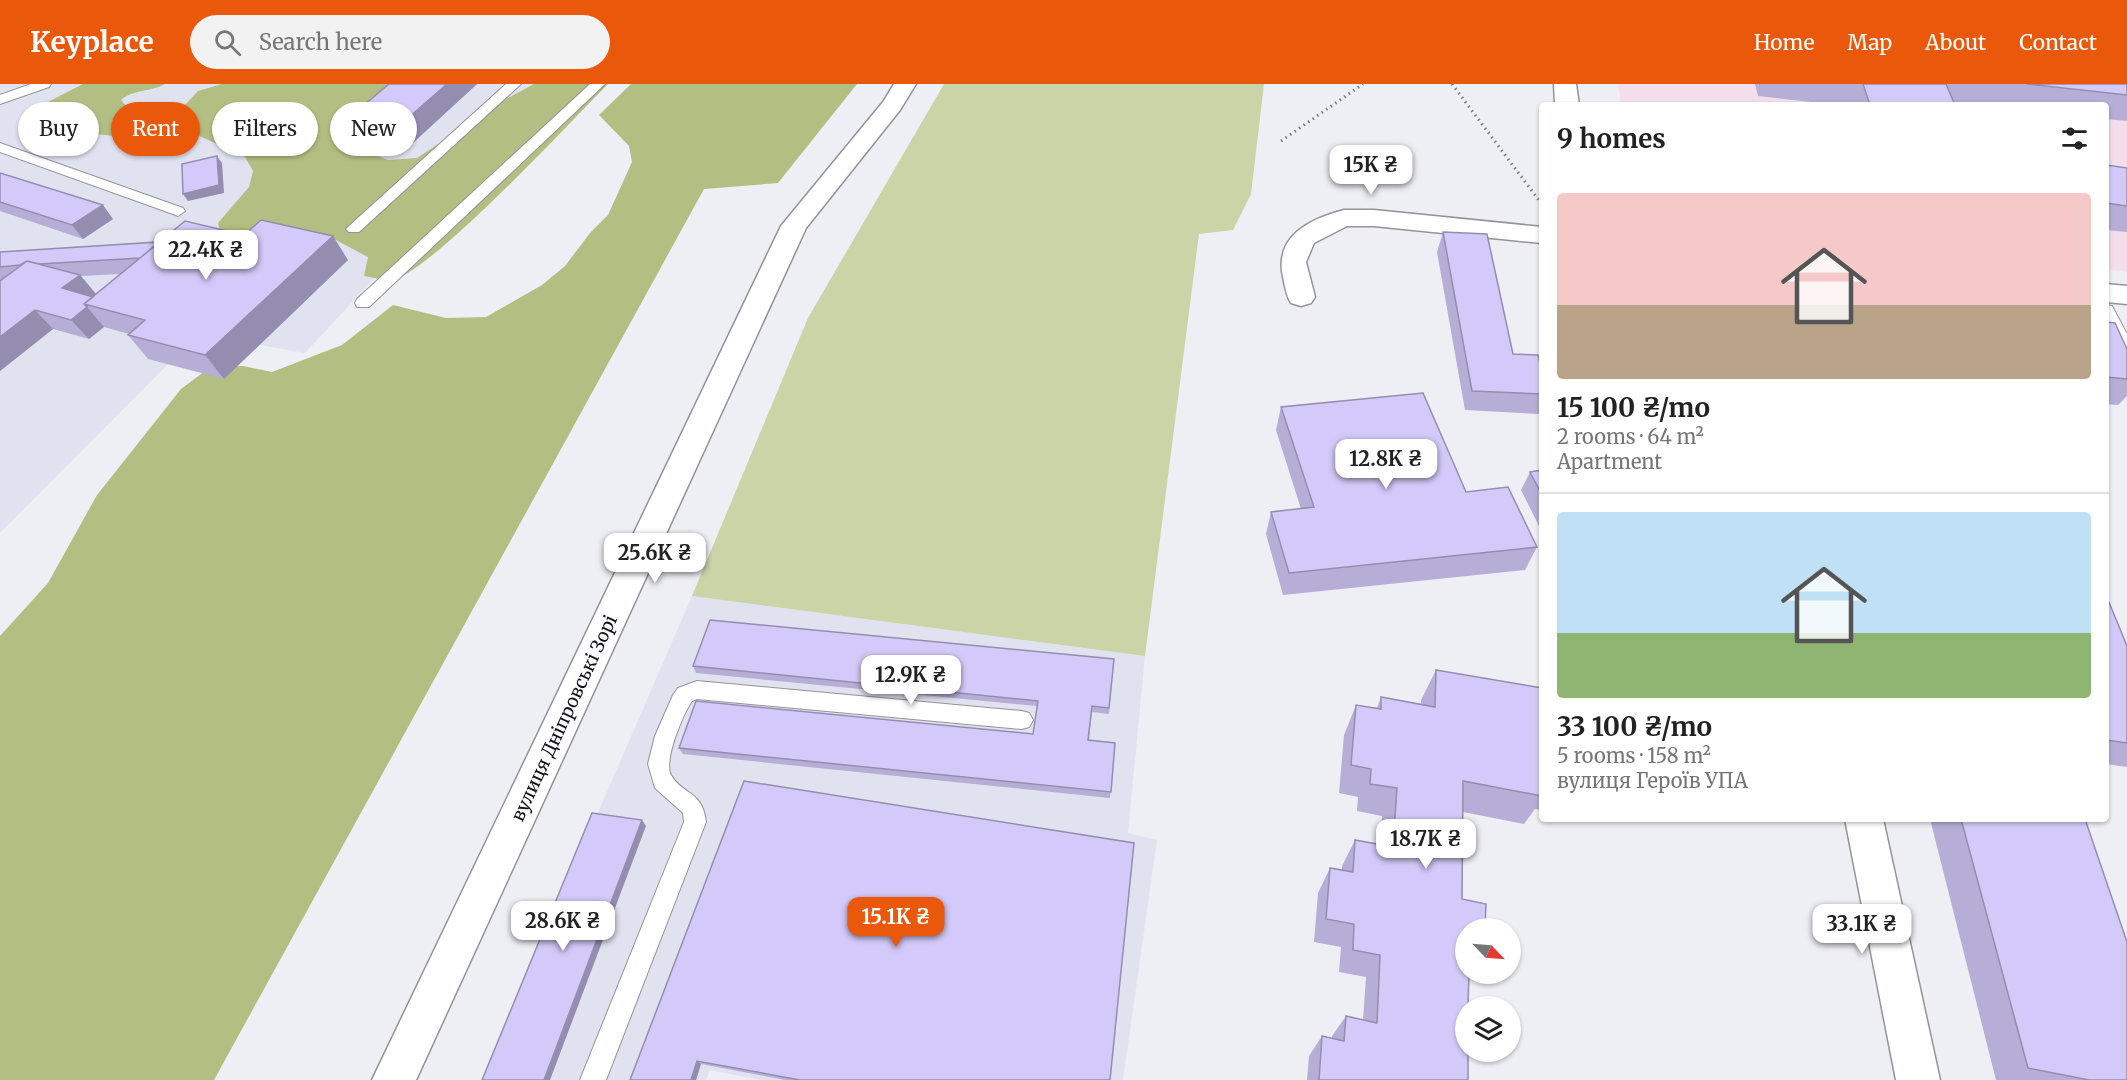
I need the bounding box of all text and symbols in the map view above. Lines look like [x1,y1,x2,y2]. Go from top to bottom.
search box [190,15,610,69]
text: Keyplace [30,24,154,60]
icon: search [211,26,244,59]
text: Search here [259,28,382,56]
text: Home [1754,29,1814,56]
text: Map [1847,29,1892,56]
text: About [1925,29,1986,56]
text: Contact [2019,29,2097,56]
chip: Buy [18,102,99,156]
chip: Rent [111,102,200,156]
chip: Filters [212,102,318,156]
chip: New [330,102,417,156]
text: 9 homes [1557,122,1666,155]
icon: filters [2058,122,2091,155]
pin: 15K ₴ [1329,145,1413,196]
text: 15K ₴ [1343,152,1399,177]
pin: 22.4K ₴ [151,230,261,281]
icon: home [1770,232,1878,340]
text: 22.4K ₴ [168,237,244,262]
text: 15 100 ₴/mo [1557,391,1710,424]
text: 2 rooms · 64 m² [1557,424,1704,449]
pin: 12.8K ₴ [1331,439,1441,490]
text: 12.8K ₴ [1349,446,1423,471]
text: Apartment [1557,449,1662,474]
pin: 25.6K ₴ [600,533,710,584]
text: 25.6K ₴ [618,540,692,565]
icon: home [1770,551,1878,659]
street label: вулиця Дніпровські Зорі [506,611,622,825]
pin: 12.9K ₴ [856,655,966,706]
text: 12.9K ₴ [875,662,947,687]
text: 33 100 ₴/mo [1557,710,1712,743]
text: 5 rooms · 158 m² [1557,743,1711,768]
text: вулиця Героїв УПА [1557,768,1748,793]
pin: 18.7K ₴ [1371,819,1481,870]
text: 18.7K ₴ [1390,826,1462,851]
pin: 15.1K ₴ [841,897,951,948]
pin: 28.6K ₴ [508,901,618,952]
text: 15.1K ₴ [861,904,931,929]
pin: 33.1K ₴ [1807,904,1917,955]
text: 28.6K ₴ [525,908,601,933]
text: 33.1K ₴ [1826,911,1898,936]
north arrow [1455,918,1521,984]
map controls [1455,918,1521,1062]
button: layers [1455,996,1521,1062]

